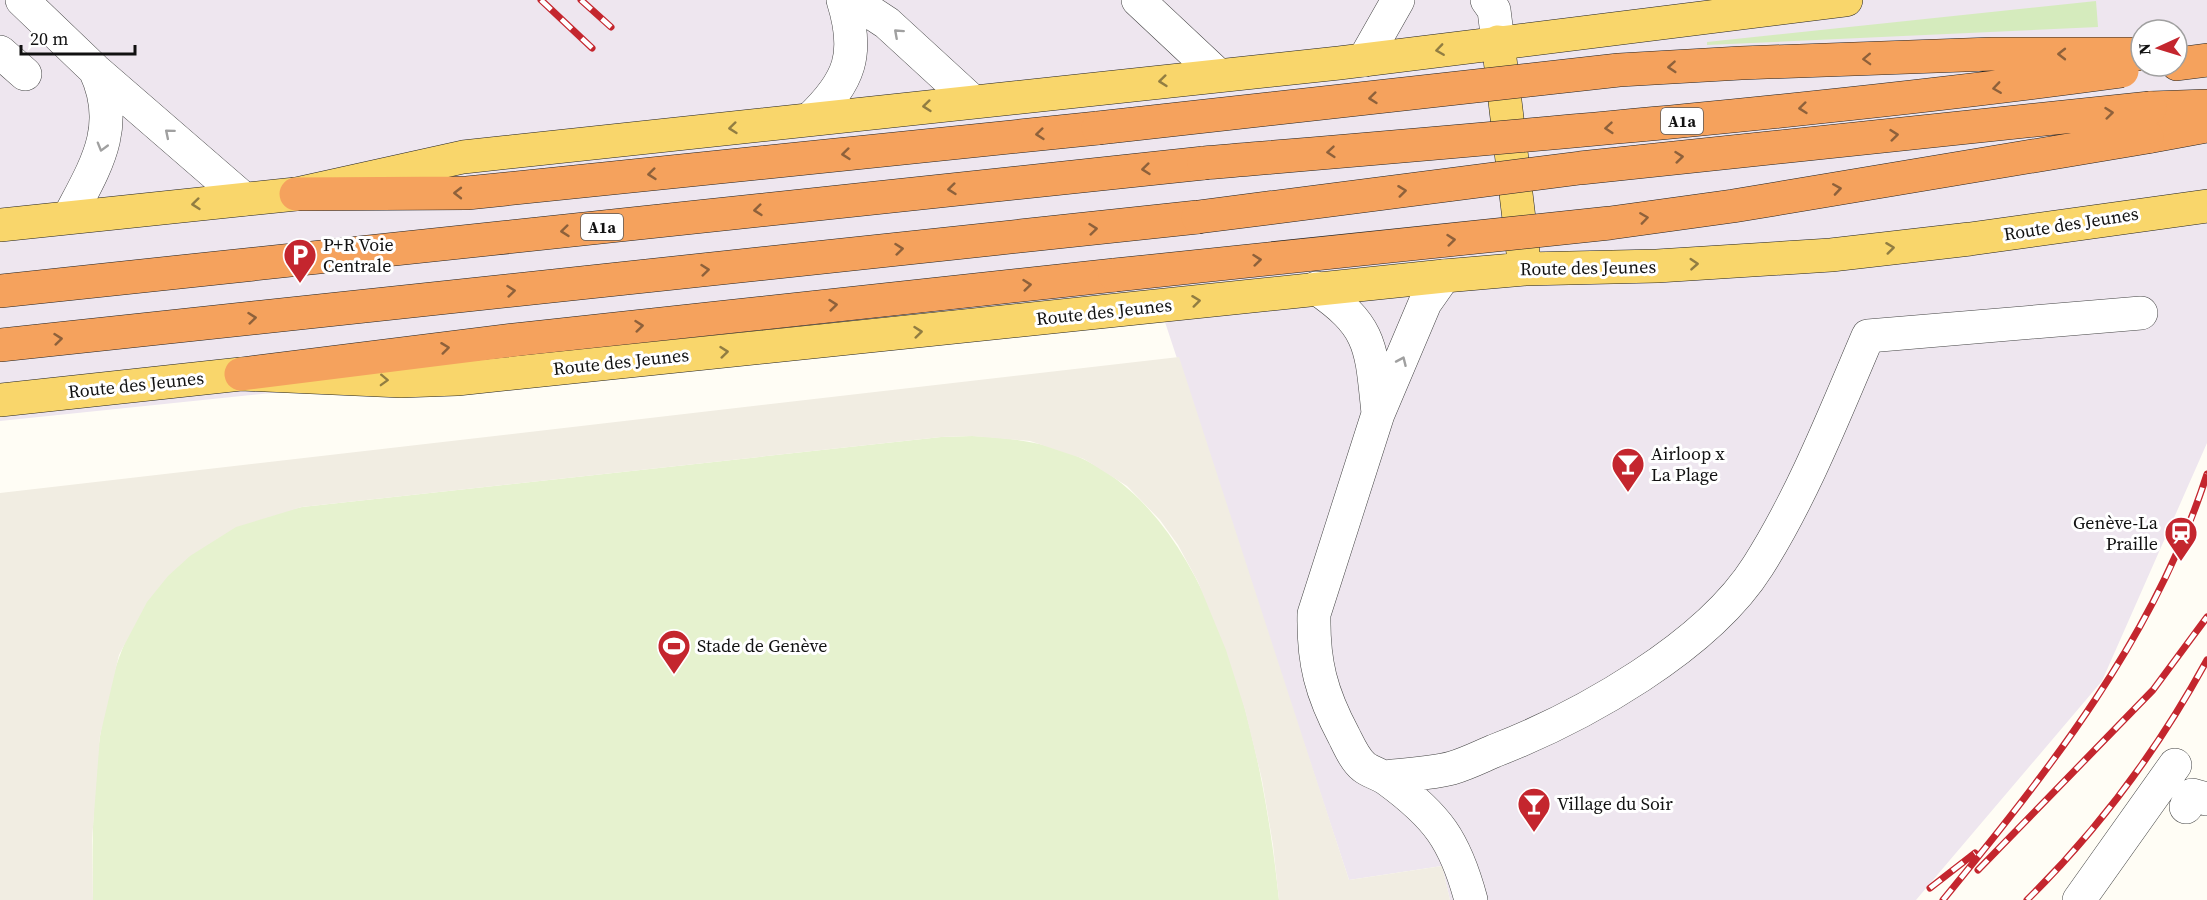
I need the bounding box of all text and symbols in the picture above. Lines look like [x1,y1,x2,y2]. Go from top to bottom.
scale bar [21,18,135,56]
north arrow [2129,18,2189,78]
text: 20 m [30,26,68,51]
one-way arrow [895,29,905,40]
text: N [2133,42,2155,56]
one-way arrow [1435,43,1445,56]
one-way arrow [2057,48,2066,60]
one-way arrow [1862,52,1871,65]
one-way arrow [1667,60,1676,73]
one-way arrow [1158,74,1167,87]
one-way arrow [1992,81,2002,93]
one-way arrow [1369,91,1378,104]
one-way arrow [923,100,932,112]
one-way arrow [1799,101,1808,114]
one-way arrow [2104,107,2113,120]
road number: A1a [1661,108,1703,134]
one-way arrow [729,121,738,134]
one-way arrow [1605,121,1614,134]
one-way arrow [1035,128,1044,140]
one-way arrow [165,129,176,140]
one-way arrow [1889,129,1898,142]
one-way arrow [97,141,109,152]
one-way arrow [1327,145,1336,158]
one-way arrow [841,147,850,160]
one-way arrow [1674,151,1683,164]
one-way arrow [1142,162,1151,175]
one-way arrow [647,167,656,180]
one-way arrow [948,182,957,195]
one-way arrow [1833,183,1842,195]
one-way arrow [1397,185,1406,197]
one-way arrow [453,187,462,199]
one-way arrow [192,197,201,210]
street label: Route des Jeunes [2002,200,2140,247]
one-way arrow [754,203,763,216]
one-way arrow [1640,213,1649,225]
road number: A1a [581,214,623,240]
one-way arrow [1088,223,1097,235]
one-way arrow [560,224,569,236]
place label: P+R Voie Centrale [323,232,394,278]
one-way arrow [1446,234,1455,247]
parking icon: P+R Voie Centrale [282,237,318,284]
one-way arrow [894,243,903,256]
one-way arrow [1885,243,1894,255]
one-way arrow [1252,254,1261,267]
street label: Route des Jeunes [1520,254,1657,281]
one-way arrow [1689,258,1698,271]
one-way arrow [700,264,709,277]
one-way arrow [1022,279,1031,292]
one-way arrow [506,285,515,297]
street label: Route des Jeunes [1035,292,1173,331]
one-way arrow [1191,296,1200,308]
one-way arrow [828,300,837,312]
one-way arrow [248,312,257,325]
one-way arrow [634,320,643,333]
one-way arrow [914,326,923,339]
one-way arrow [54,333,63,346]
street label: Route des Jeunes [552,342,690,381]
one-way arrow [441,343,450,355]
one-way arrow [720,346,729,359]
one-way arrow [1395,356,1407,367]
street label: Route des Jeunes [67,365,205,404]
one-way arrow [379,374,388,387]
place label: Airloop x La Plage [1651,441,1725,487]
bar icon: Airloop x La Plage [1610,446,1646,493]
place label: Genève-La Praille [2073,510,2159,556]
station icon: Genève-La Praille [2163,515,2199,562]
sports icon: Stade de Genève [656,628,692,675]
place label: Stade de Genève [697,633,827,658]
bar icon: Village du Soir [1516,786,1552,833]
place label: Village du Soir [1557,791,1673,816]

